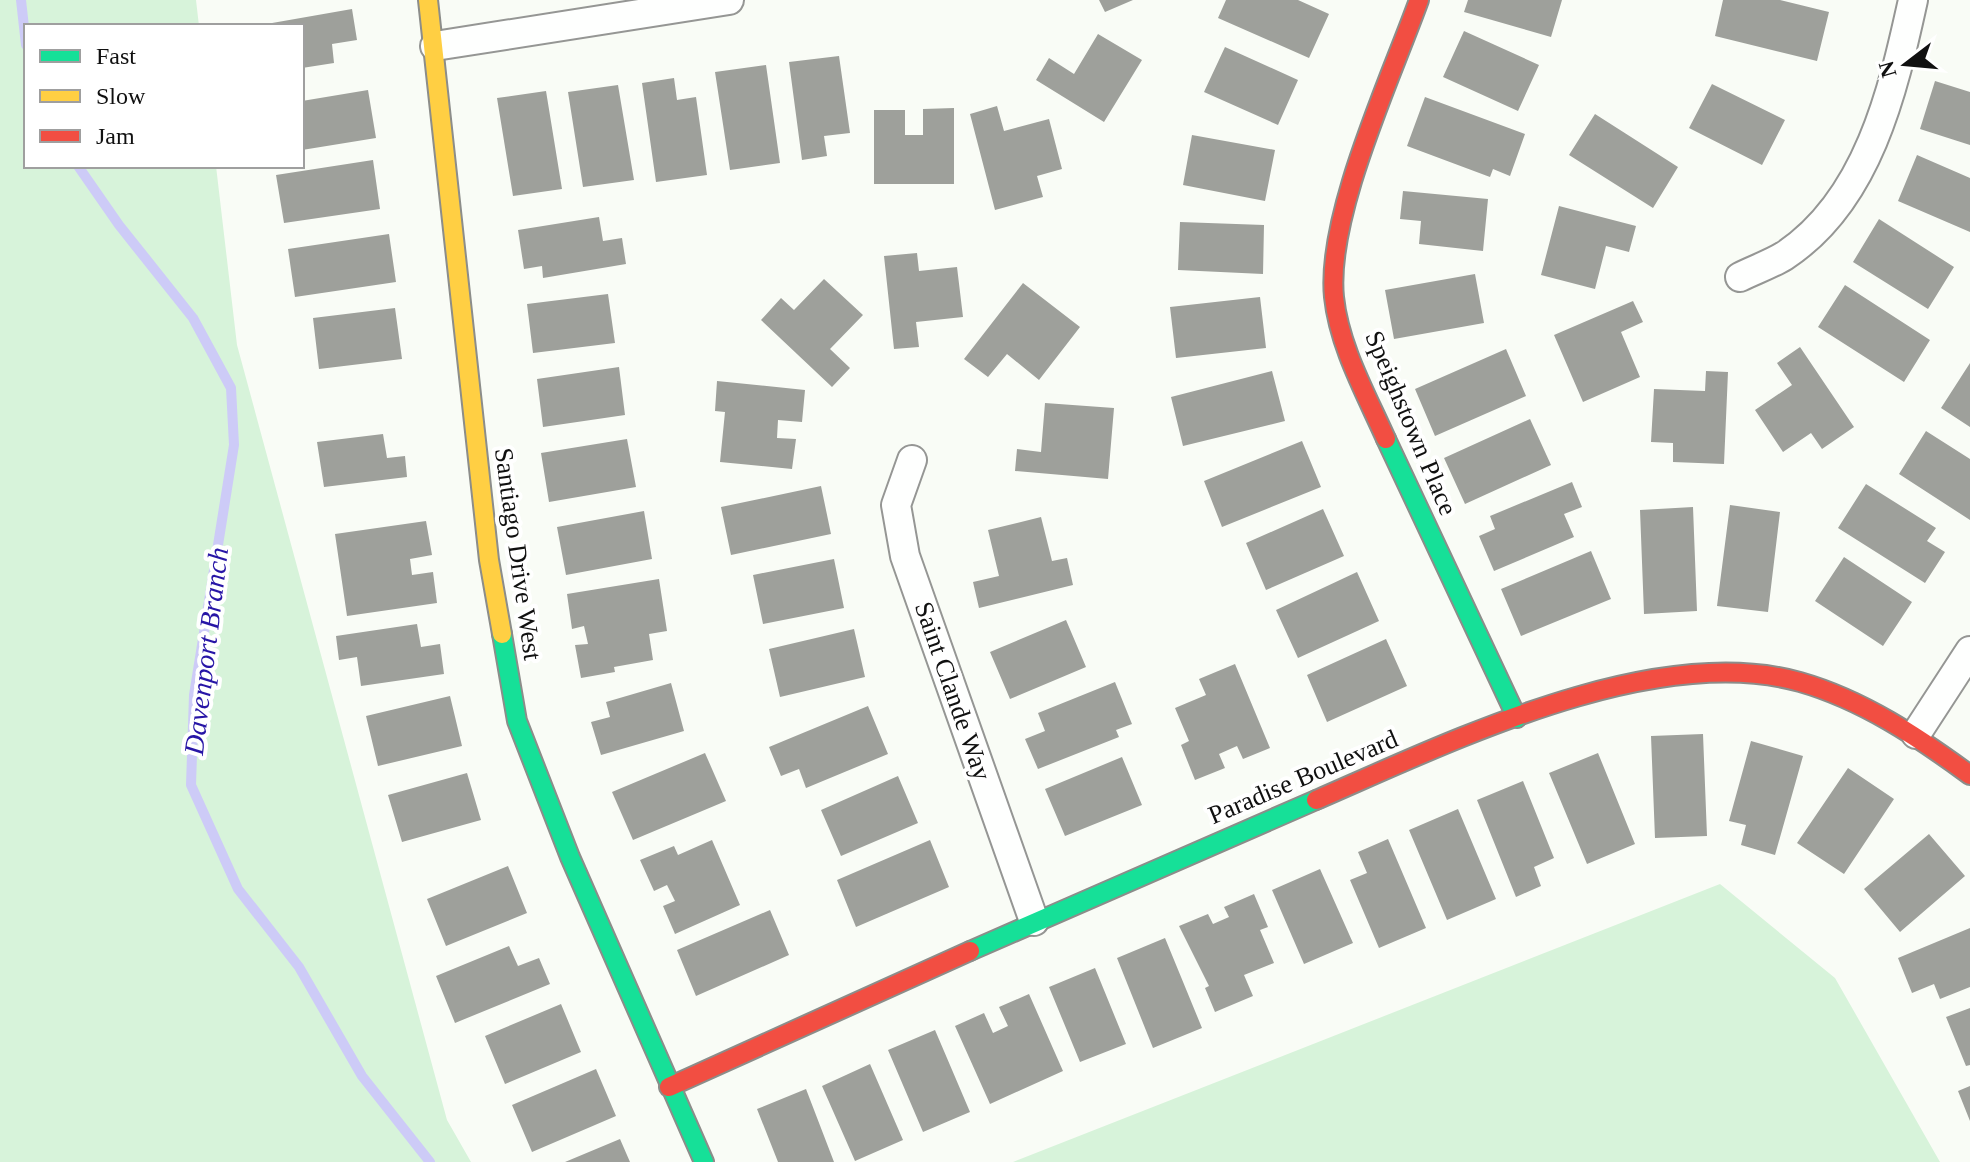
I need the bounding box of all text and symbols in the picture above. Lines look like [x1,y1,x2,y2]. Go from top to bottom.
legend [24,24,304,168]
north arrow [1866,24,1946,104]
text: Fast [96,43,136,69]
text: N [1873,58,1901,80]
text: Slow [96,83,146,109]
text: Jam [96,123,135,149]
street label: Speighstown Place [1359,327,1463,519]
street label: Santiago Drive West [489,446,547,663]
water label: Davenport Branch [178,545,234,758]
street label: Saint Clande Way [909,598,997,784]
street label: Paradise Boulevard [1204,724,1402,830]

